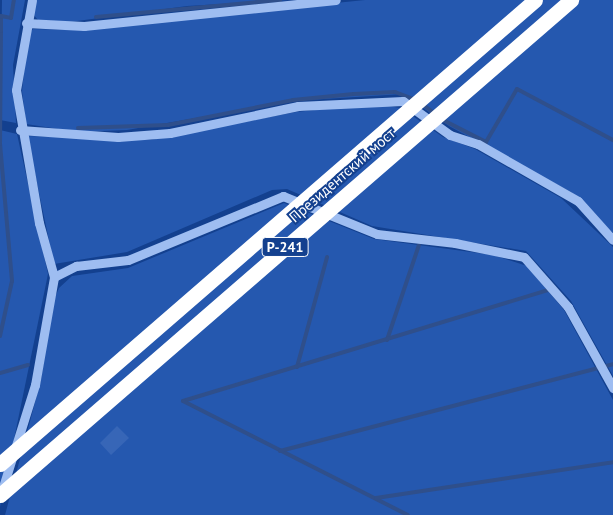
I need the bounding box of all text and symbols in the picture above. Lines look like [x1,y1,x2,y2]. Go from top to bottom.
street label: Президентский мост [285,124,399,226]
road number: Р-241 [261,236,309,258]

